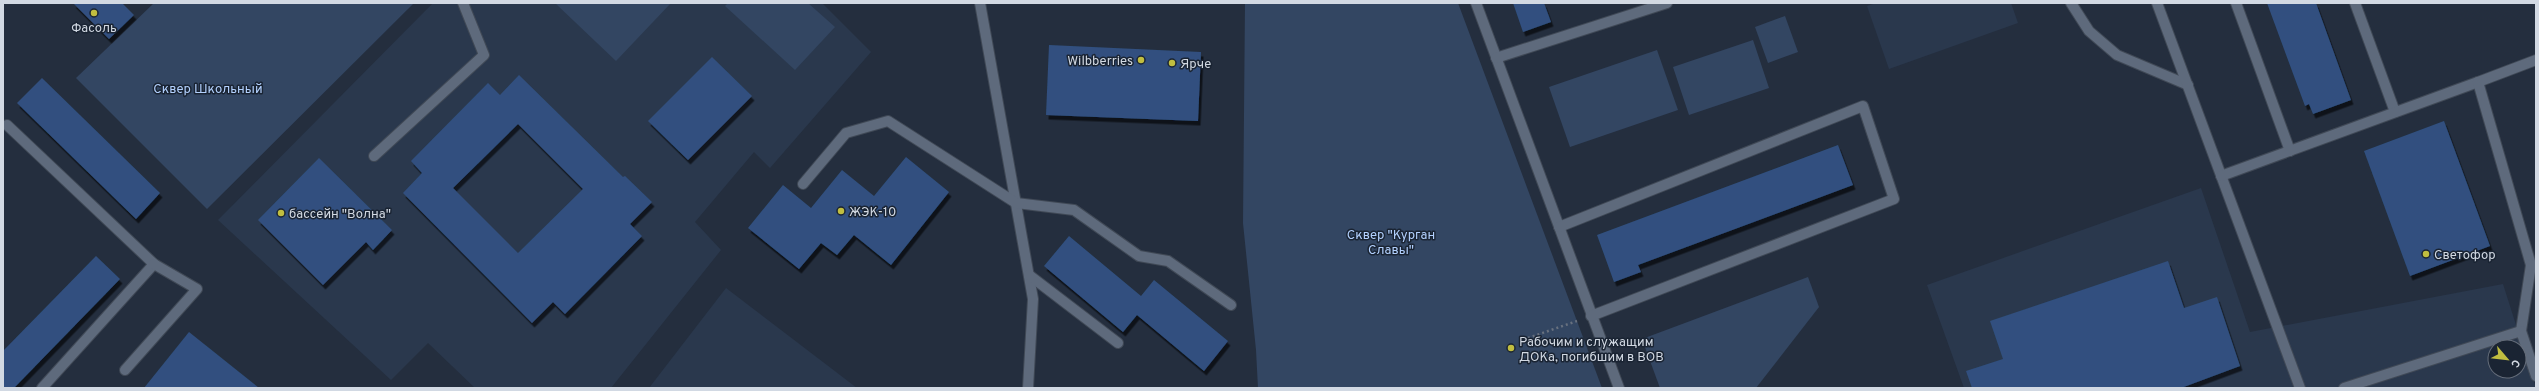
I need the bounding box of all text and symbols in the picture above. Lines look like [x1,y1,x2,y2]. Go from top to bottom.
marker: Фасоль [89,8,99,18]
place label: Фасоль [71,21,117,37]
place label: Wilbberries [1067,54,1133,70]
marker: Wilbberries [1136,55,1146,65]
place label: Ярче [1180,57,1211,73]
marker: Ярче [1167,58,1177,68]
park label: Сквер Школьный [153,82,263,98]
place label: ЖЭК-10 [849,205,896,221]
marker: ЖЭК-10 [836,206,846,216]
place label: бассейн "Волна" [289,207,391,223]
marker: бассейн "Волна" [276,208,286,218]
park label: Сквер "Курган Славы" [1347,228,1435,259]
place label: Светофор [2434,248,2496,264]
marker: Светофор [2421,249,2431,259]
place label: Рабочим и служащим ДОКа, погибшим в ВОВ [1519,335,1664,366]
north arrow [2487,339,2527,379]
marker: Рабочим и служащим ДОКа, погибшим в ВОВ [1506,343,1516,353]
text: С [2507,357,2523,370]

